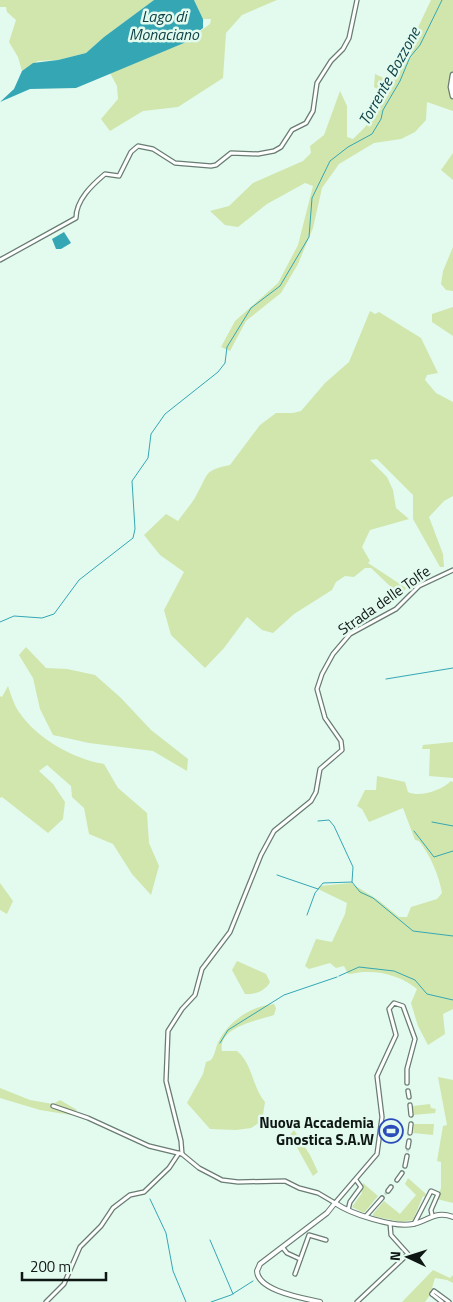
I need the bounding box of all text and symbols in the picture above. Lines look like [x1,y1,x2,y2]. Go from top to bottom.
water label: Lago di Monaciano [129,4,200,46]
water label: Torrente Bozzone [352,21,427,129]
street label: Strada delle Tolfe [333,560,435,640]
place label: Nuova Accademia Gnostica S.A.W [259,1111,374,1151]
sports icon: Nuova Accademia Gnostica S.A.W [378,1118,404,1144]
north arrow [383,1232,433,1282]
scale bar [22,1250,106,1282]
text: N [384,1250,405,1262]
text: 200 m [30,1255,71,1278]

